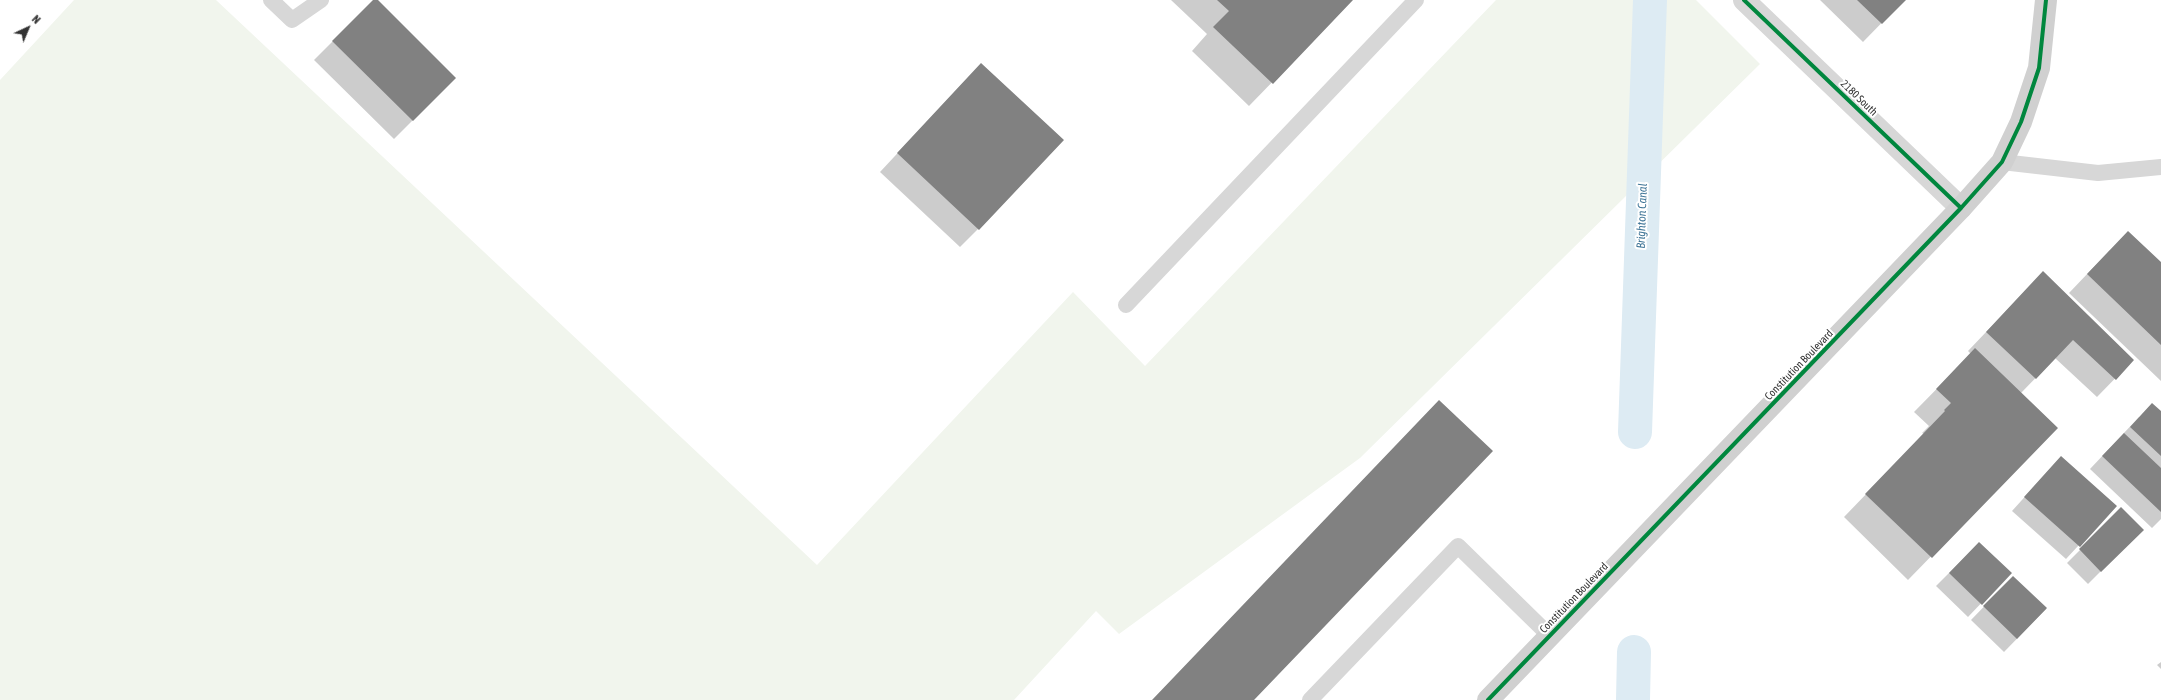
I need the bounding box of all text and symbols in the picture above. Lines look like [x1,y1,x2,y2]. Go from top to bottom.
north arrow [8,8,48,48]
text: N [30,13,43,26]
street label: 2180 South [1838,77,1880,119]
water label: Brighton Canal [1634,183,1650,249]
street label: Constitution Boulevard [1762,327,1836,403]
street label: Constitution Boulevard [1537,560,1611,636]

